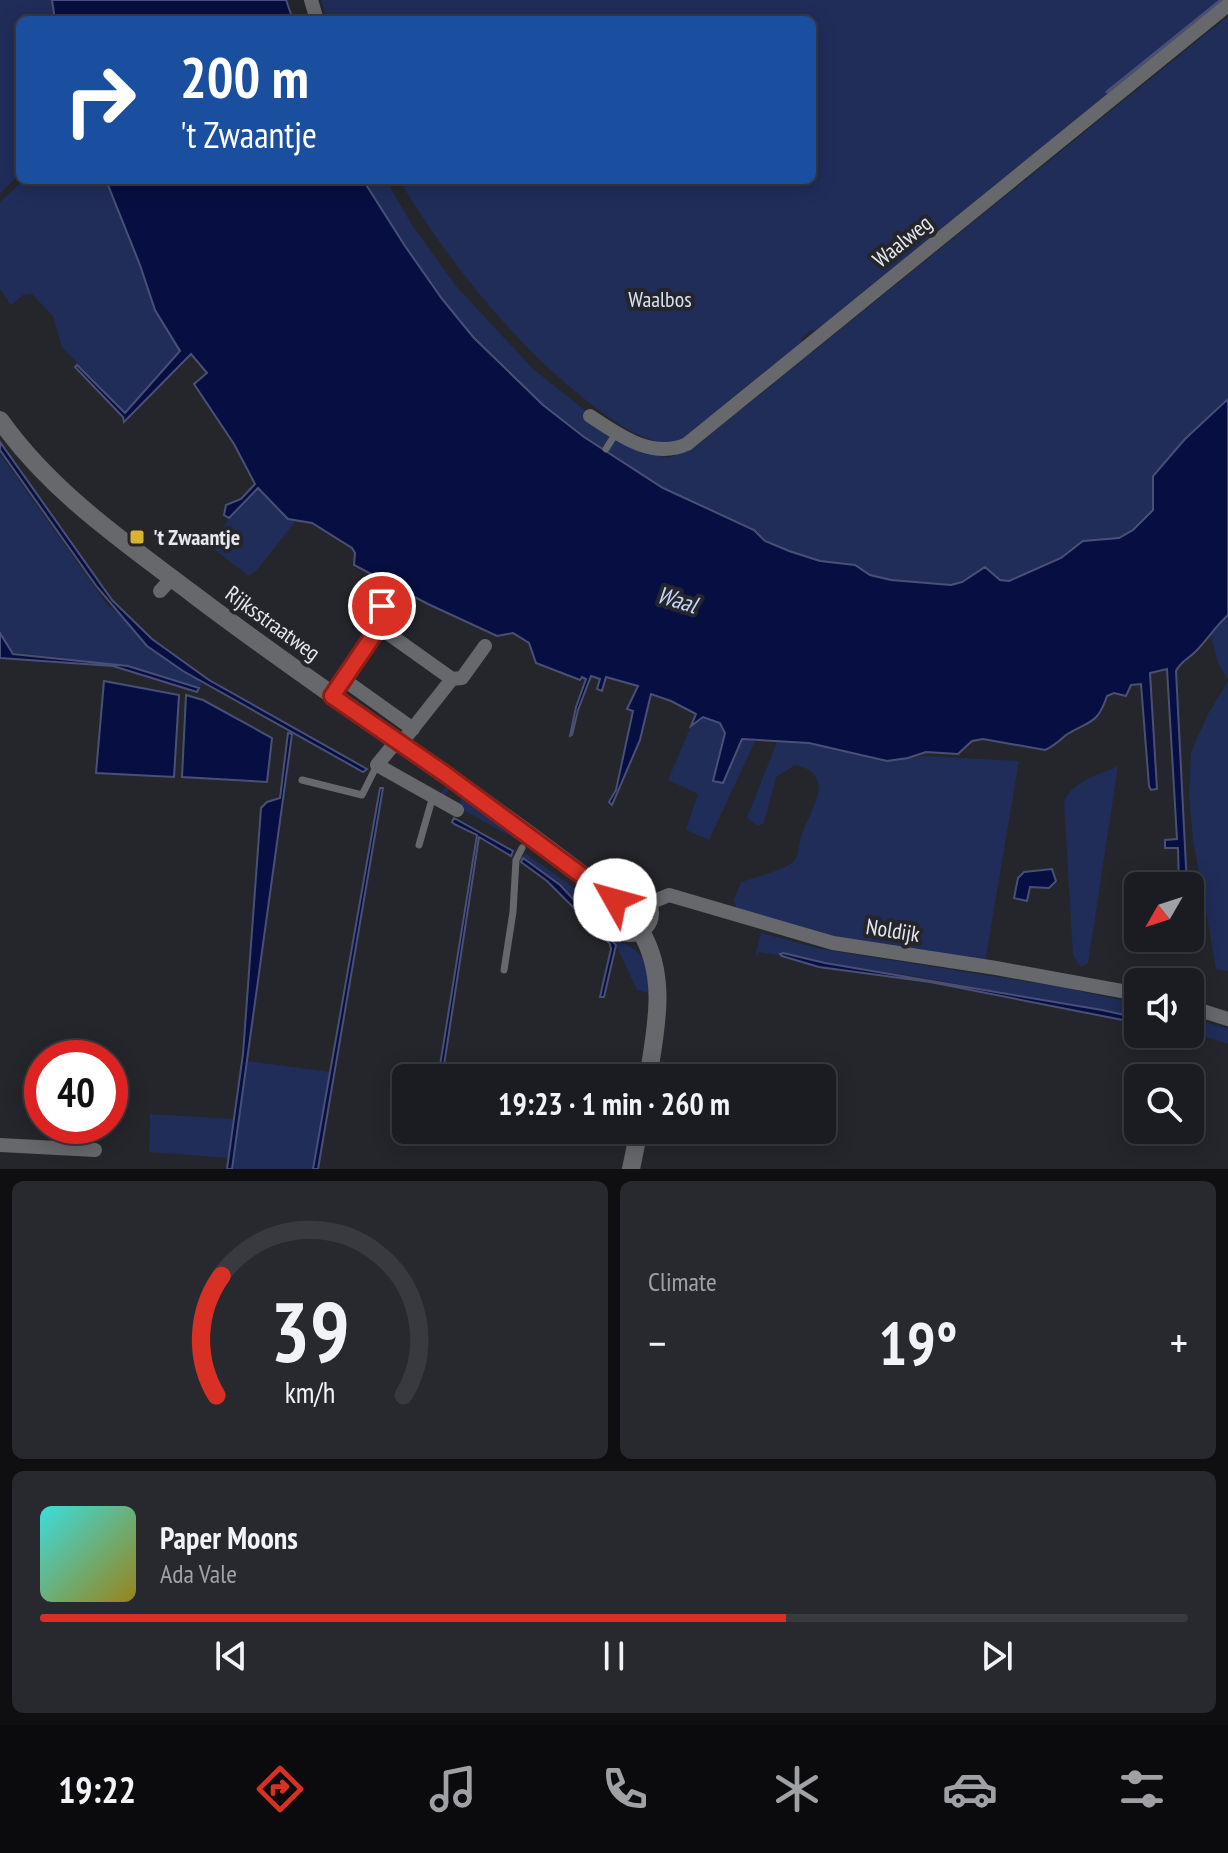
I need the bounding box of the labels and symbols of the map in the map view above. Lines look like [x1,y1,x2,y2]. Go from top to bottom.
street label: Waalweg [867,209,937,273]
park label: Waalbos [628,285,692,313]
place label: 't Zwaantje [153,523,240,551]
marker: 't Zwaantje [128,528,146,546]
pin [348,572,416,640]
street label: Rijksstraatweg [220,579,326,667]
water label: Waal [653,579,703,621]
position arrow [573,858,657,942]
north arrow [1124,872,1204,952]
street label: Noldijk [864,912,922,948]
speed limit sign: 40 [24,1040,128,1144]

